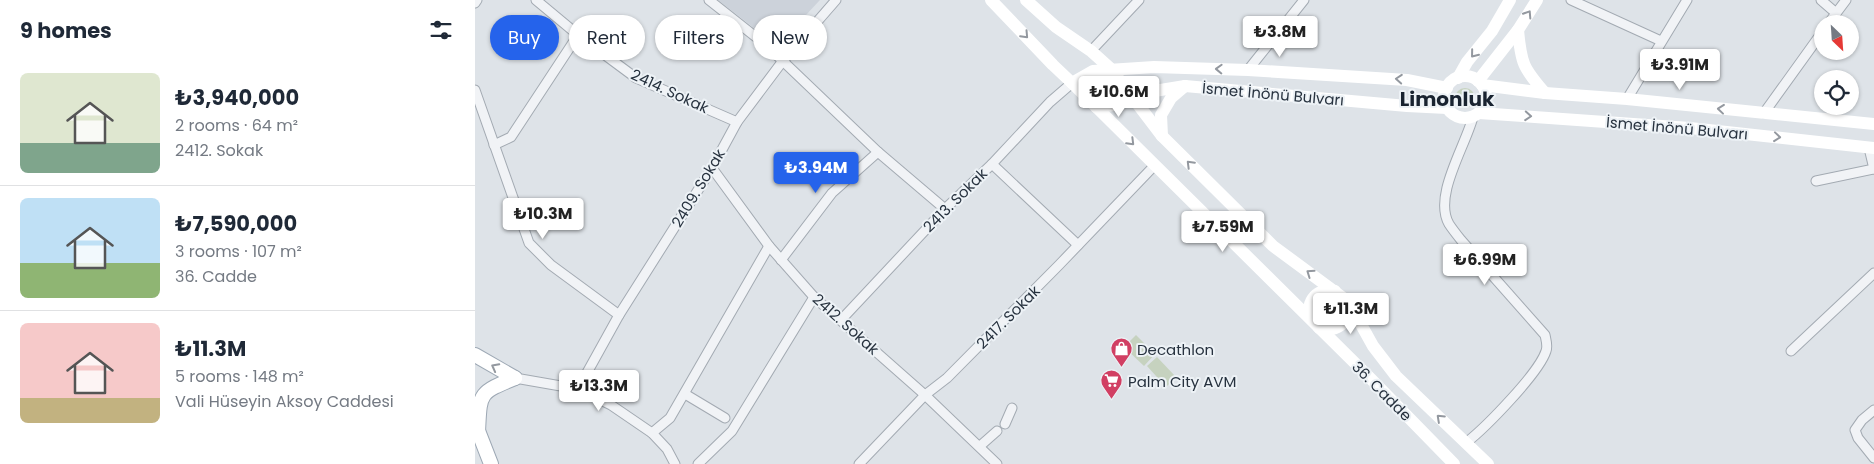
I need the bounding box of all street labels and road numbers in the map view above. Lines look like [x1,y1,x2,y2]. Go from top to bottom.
street label: 2414. Sokak [628,64,712,118]
street label: İsmet İnönü Bulvarı [1201,77,1345,111]
street label: İsmet İnönü Bulvarı [1605,111,1749,145]
street label: 2409. Sokak [666,145,730,231]
street label: 2413. Sokak [918,163,992,237]
street label: 2417. Sokak [972,280,1045,353]
street label: 2412. Sokak [808,289,884,360]
street label: 36. Cadde [1347,356,1417,426]

